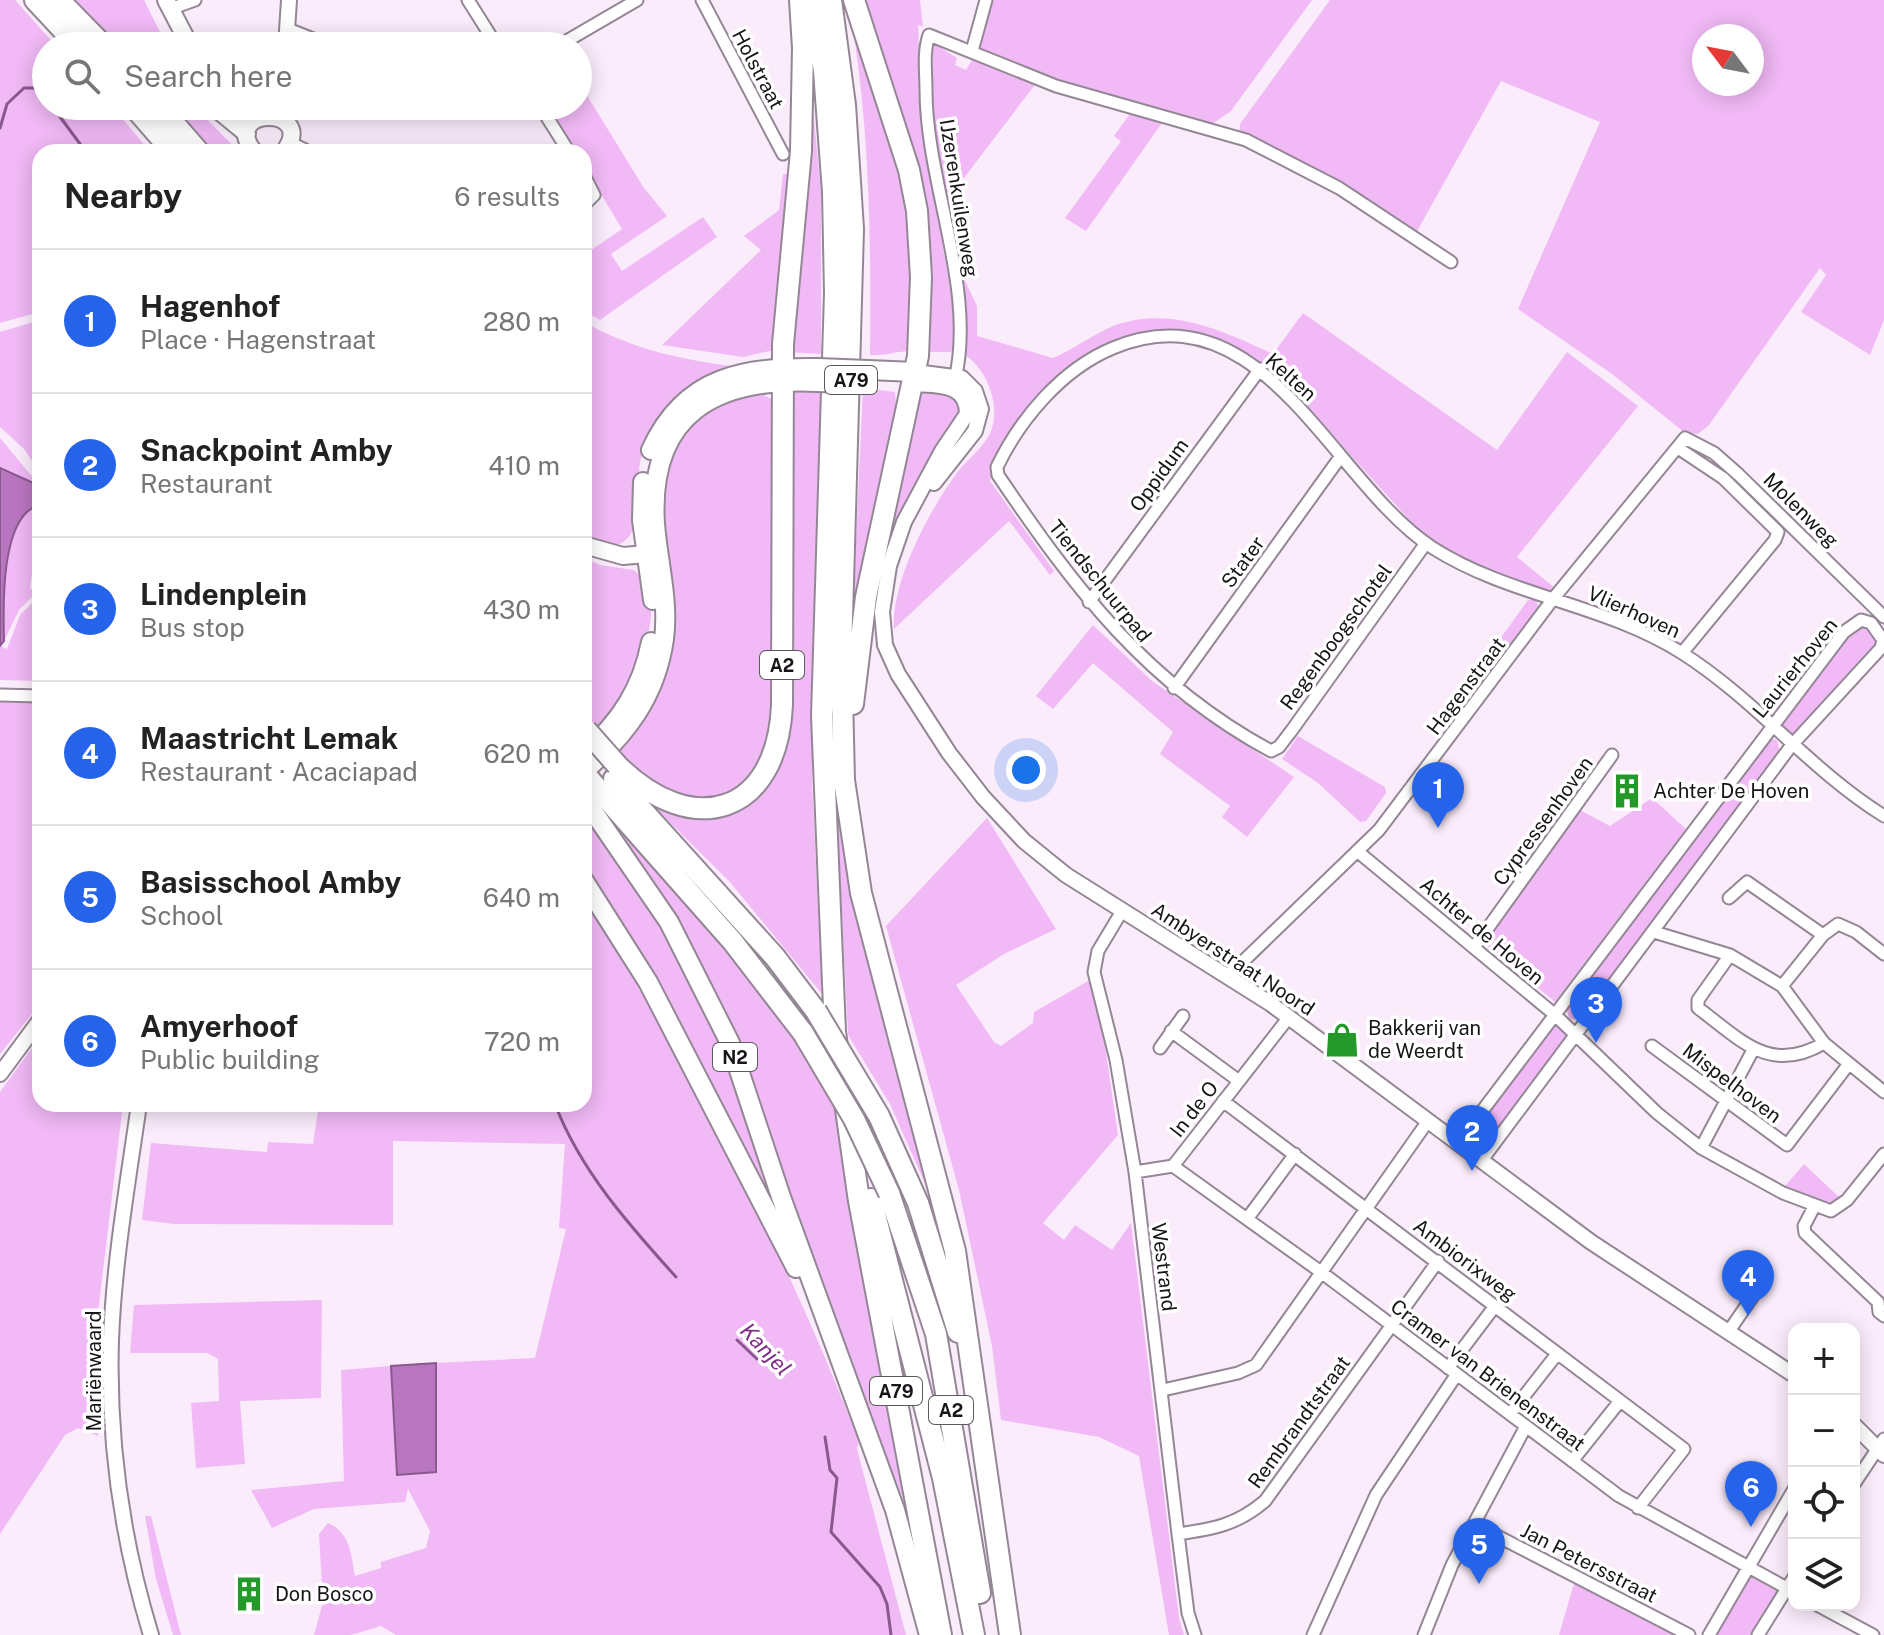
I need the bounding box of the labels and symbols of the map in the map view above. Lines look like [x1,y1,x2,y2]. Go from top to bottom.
north arrow [1692,24,1764,96]
street label: Holstraat [727,25,789,113]
street label: IJzerenkuilenweg [935,117,983,279]
street label: Kelten [1261,348,1321,406]
road number: A79 [825,366,877,394]
street label: Oppidum [1125,434,1193,516]
street label: Molenweg [1759,468,1843,552]
street label: Tiendschuurpad [1043,515,1157,647]
street label: Stater [1216,531,1270,593]
street label: Regenboogschotel [1275,559,1397,715]
street label: Vlierhoven [1584,581,1684,643]
street label: Laurierhoven [1747,613,1843,723]
street label: Hagenstraat [1422,633,1510,739]
road number: A2 [760,651,804,679]
your location [1006,750,1046,790]
street label: Cypressenhoven [1488,752,1598,890]
pin: 1 [1412,762,1464,828]
building icon: Achter De Hoven [1608,772,1646,810]
place label: Achter De Hoven [1653,779,1809,803]
street label: Achter de Hoven [1415,872,1549,990]
street label: Ambyerstraat Noord [1147,897,1319,1021]
pin: 3 [1570,977,1622,1043]
place label: Bakkerij van de Weerdt [1368,1016,1481,1063]
shop icon: Bakkerij van de Weerdt [1323,1021,1361,1059]
street label: Mispelhoven [1678,1038,1786,1128]
road number: N2 [713,1043,757,1071]
street label: In de O [1165,1076,1223,1142]
pin: 2 [1446,1105,1498,1171]
street label: Ambiorixweg [1409,1213,1521,1307]
street label: Westrand [1147,1221,1181,1313]
pin: 4 [1722,1250,1774,1316]
street label: Cramer van Brienenstraat [1386,1294,1590,1456]
street label: Mariënwaard [82,1310,106,1432]
water label: Kanjel [735,1317,797,1381]
street label: Rembrandtstraat [1243,1351,1355,1493]
road number: A79 [870,1377,922,1405]
road number: A2 [929,1396,973,1424]
pin: 6 [1725,1461,1777,1527]
pin: 5 [1453,1518,1505,1584]
street label: Jan Petersstraat [1517,1518,1661,1608]
building icon: Don Bosco [230,1575,268,1613]
place label: Don Bosco [275,1582,374,1606]

